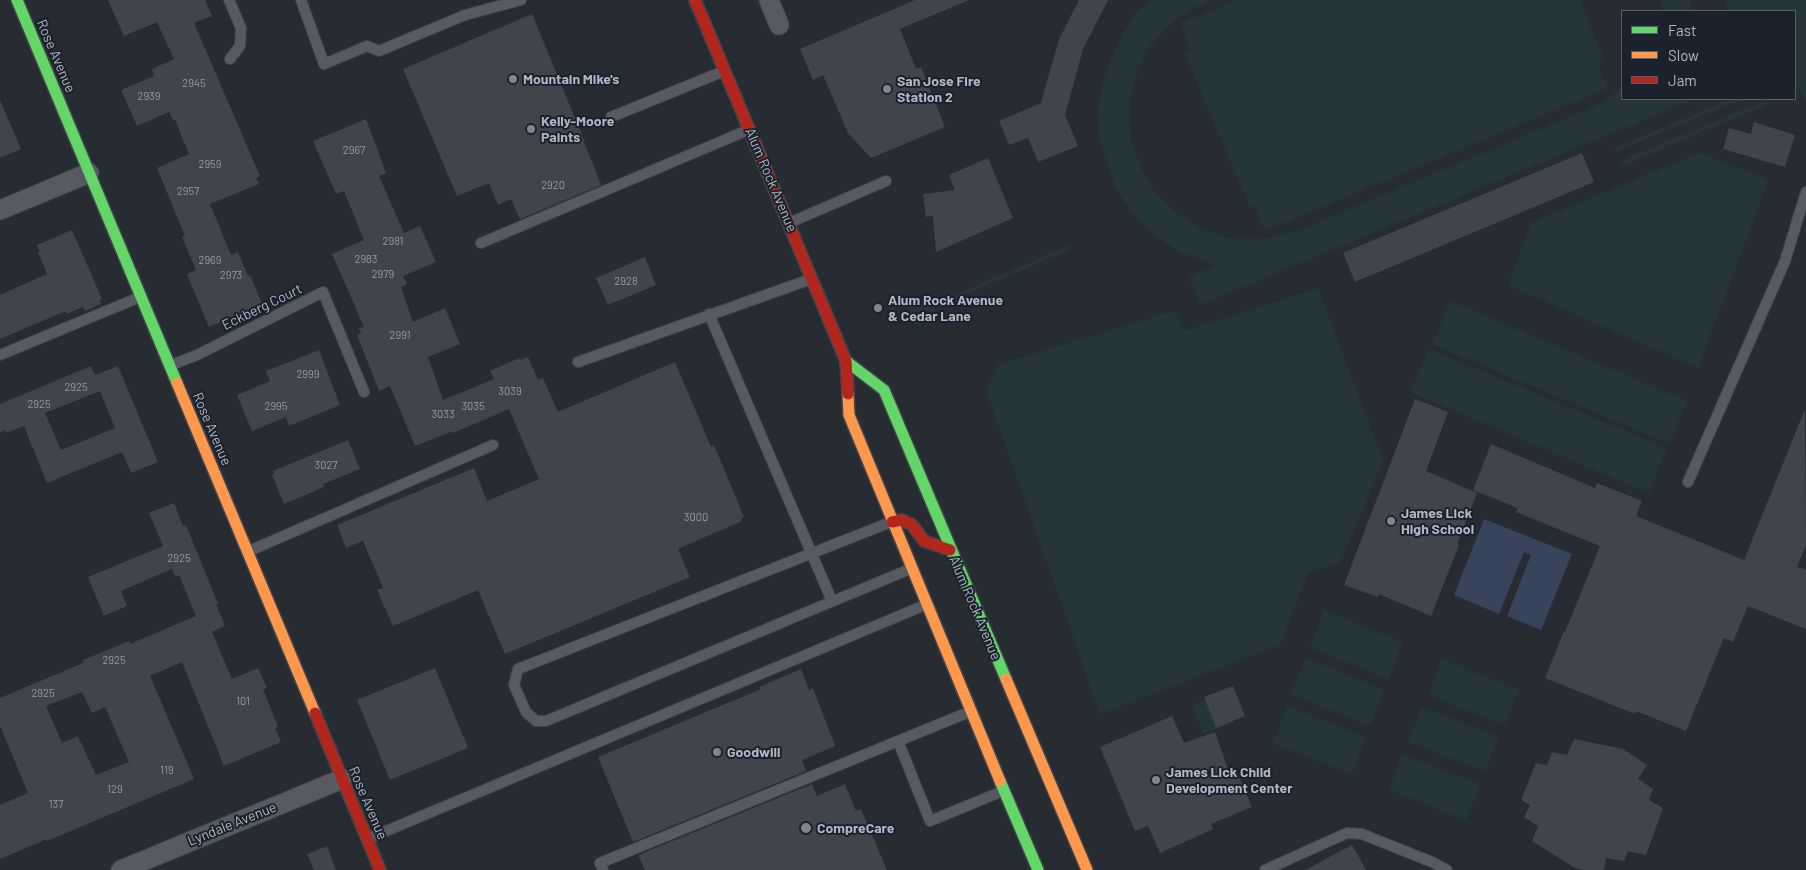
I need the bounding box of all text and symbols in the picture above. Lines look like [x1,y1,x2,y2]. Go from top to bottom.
legend [1621,10,1796,100]
street label: Rose Avenue [33,17,79,95]
text: Fast [1668,21,1696,39]
text: Slow [1668,46,1699,64]
place label: Mountain Mike's [523,71,619,87]
text: Jam [1668,71,1697,89]
marker: Mountain Mike's [507,73,519,85]
place label: San Jose Fire Station 2 [897,73,981,105]
house number: 2945 [182,76,206,90]
marker: San Jose Fire Station 2 [881,83,893,95]
house number: 2939 [137,89,161,103]
place label: Kelly-Moore Paints [541,113,614,146]
marker: Kelly-Moore Paints [525,123,537,135]
street label: Alum Rock Avenue [742,125,800,235]
house number: 2967 [343,143,365,157]
house number: 2959 [198,157,222,171]
house number: 2920 [541,178,565,192]
house number: 2957 [177,184,199,198]
house number: 2981 [383,234,403,248]
house number: 2983 [354,252,378,266]
house number: 2969 [198,253,222,267]
house number: 2979 [372,267,394,281]
house number: 2973 [220,268,242,282]
house number: 2928 [614,274,638,288]
street label: Eckberg Court [219,280,305,334]
place label: Alum Rock Avenue & Cedar Lane [888,292,1003,324]
marker: Alum Rock Avenue & Cedar Lane [872,302,884,314]
house number: 2991 [390,328,410,342]
house number: 2999 [296,367,320,381]
house number: 2925 [64,380,88,394]
house number: 3039 [498,384,522,398]
street label: Rose Avenue [189,390,235,468]
house number: 2925 [27,397,51,411]
house number: 2995 [264,399,288,413]
house number: 3035 [461,399,485,413]
house number: 3033 [431,407,455,421]
house number: 3027 [315,458,337,472]
place label: James Lick High School [1401,505,1474,538]
house number: 3000 [684,510,708,524]
marker: James Lick High School [1385,515,1397,527]
house number: 2925 [167,551,191,565]
street label: Alum Rock Avenue [946,553,1004,663]
house number: 2925 [102,653,126,667]
house number: 2925 [31,686,55,700]
house number: 101 [236,694,250,708]
place label: Goodwill [727,744,780,760]
marker: Goodwill [711,746,723,758]
house number: 119 [160,763,174,777]
street label: Rose Avenue [345,764,391,842]
place label: James Lick Child Development Center [1166,764,1293,796]
marker: James Lick Child Development Center [1150,774,1162,786]
house number: 129 [107,782,123,796]
house number: 137 [49,797,63,811]
street label: Lyndale Avenue [185,799,279,849]
place label: CompreCare [817,820,894,836]
marker: CompreCare [799,821,813,835]

